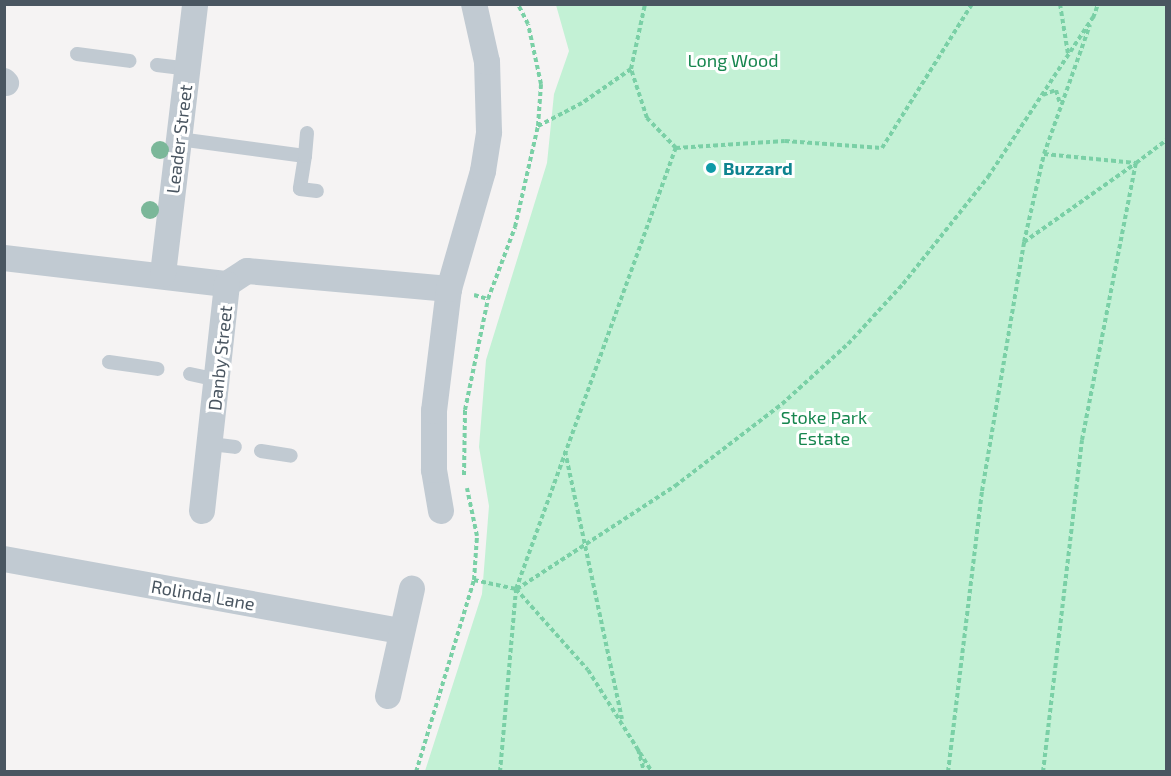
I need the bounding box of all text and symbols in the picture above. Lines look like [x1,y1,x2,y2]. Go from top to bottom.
park label: Long Wood [687,49,779,71]
street label: Leader Street [162,83,196,195]
place label: Buzzard [723,157,793,179]
marker: Buzzard [704,161,718,175]
street label: Danby Street [204,304,236,412]
park label: Stoke Park Estate [781,407,867,450]
street label: Rolinda Lane [149,575,257,615]

